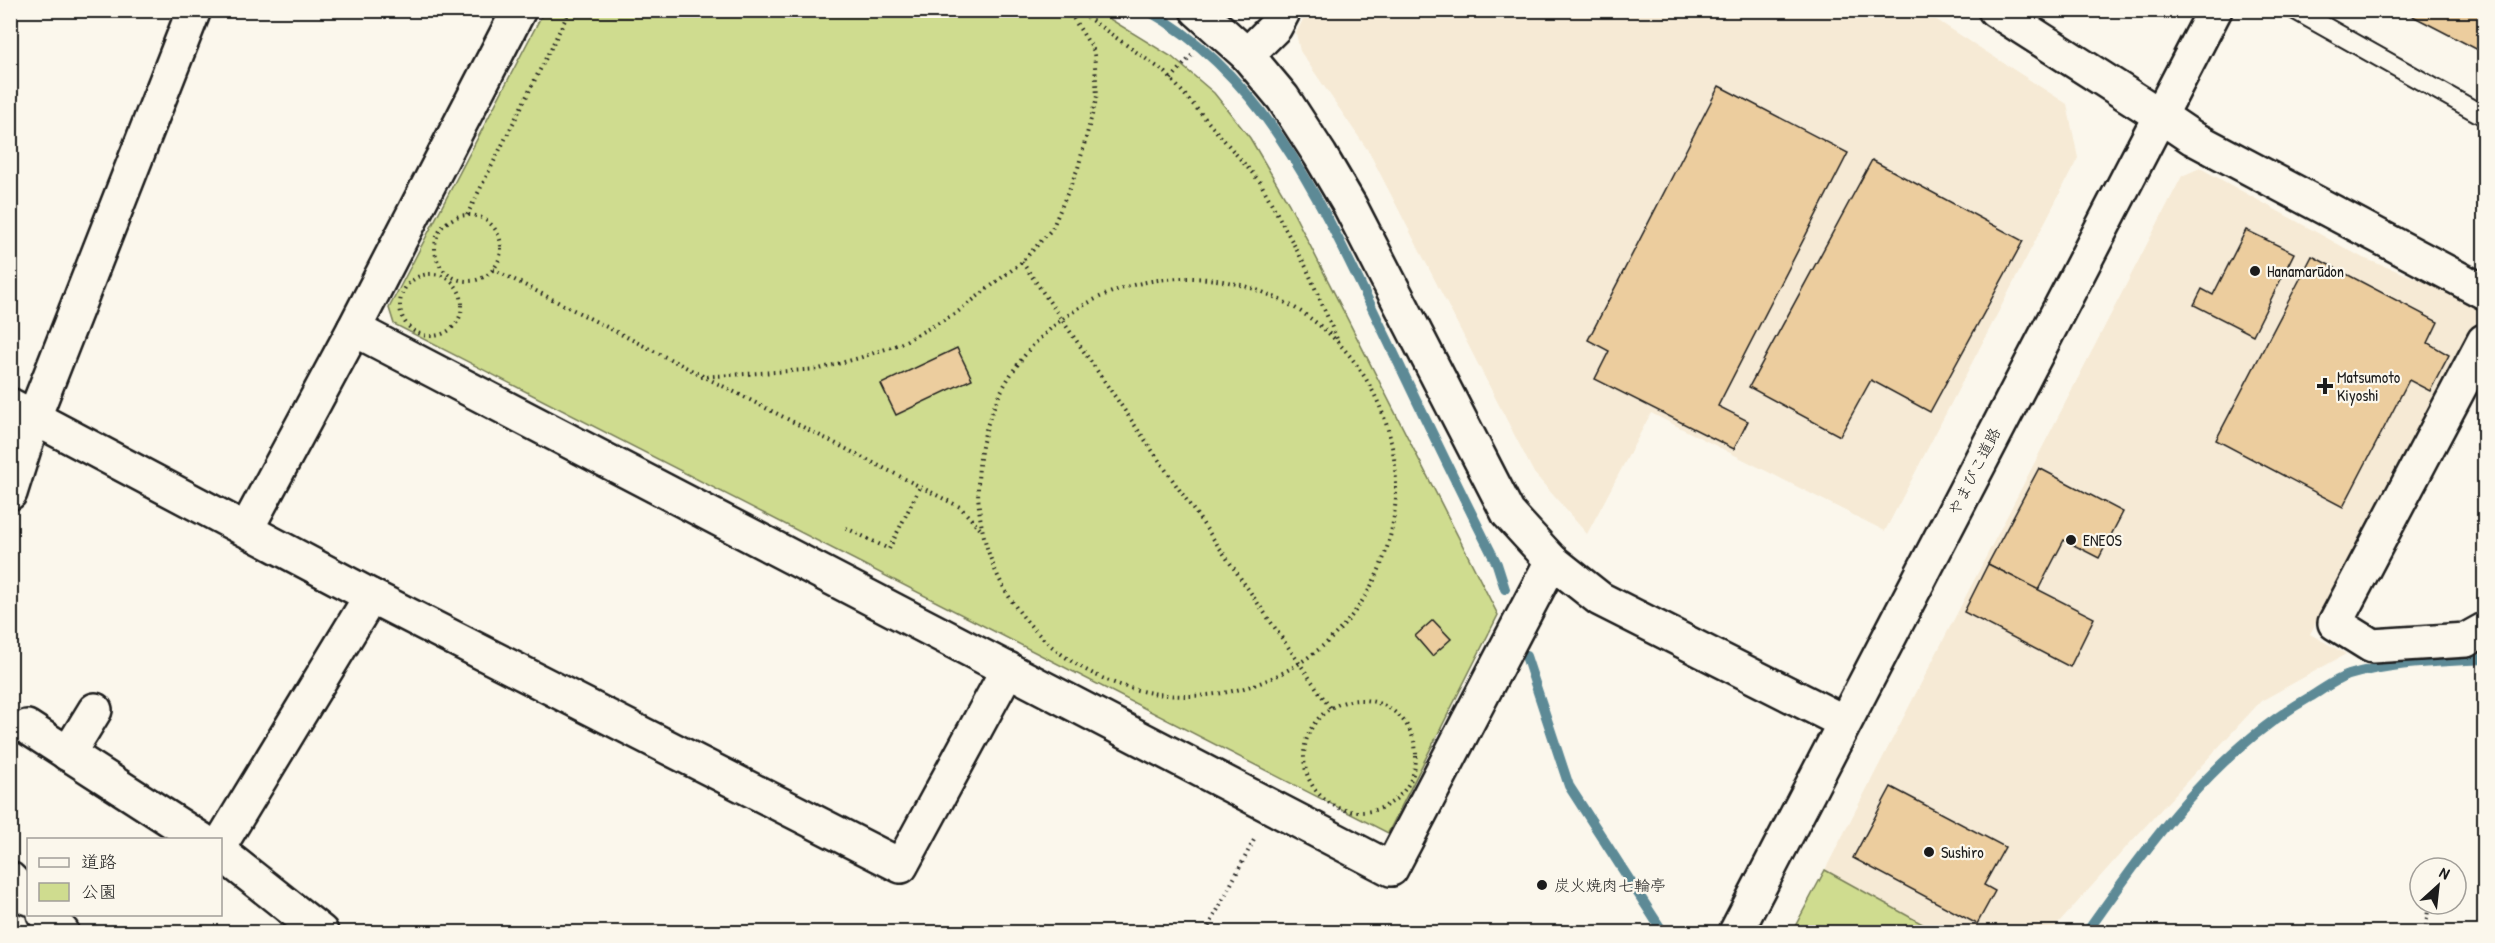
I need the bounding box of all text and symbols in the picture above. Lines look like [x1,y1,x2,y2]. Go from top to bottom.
place label: Hanamarūdon [2267,260,2344,282]
marker: Hanamarūdon [2248,264,2262,278]
place label: Matsumoto Kiyoshi [2337,366,2401,406]
marker: Matsumoto Kiyoshi [2318,379,2332,393]
street label: やまびこ道路 [1942,423,2006,519]
place label: ENEOS [2083,529,2123,551]
marker: ENEOS [2064,533,2078,547]
legend [27,838,222,916]
place label: Sushiro [1941,841,1984,863]
marker: Sushiro [1922,845,1936,859]
text: 道路 [81,849,117,874]
north arrow [2408,856,2468,916]
text: N [2436,861,2454,885]
place label: 炭火焼肉七輪亭 [1554,874,1666,896]
marker: 炭火焼肉七輪亭 [1535,878,1549,892]
text: 公園 [81,879,117,904]

